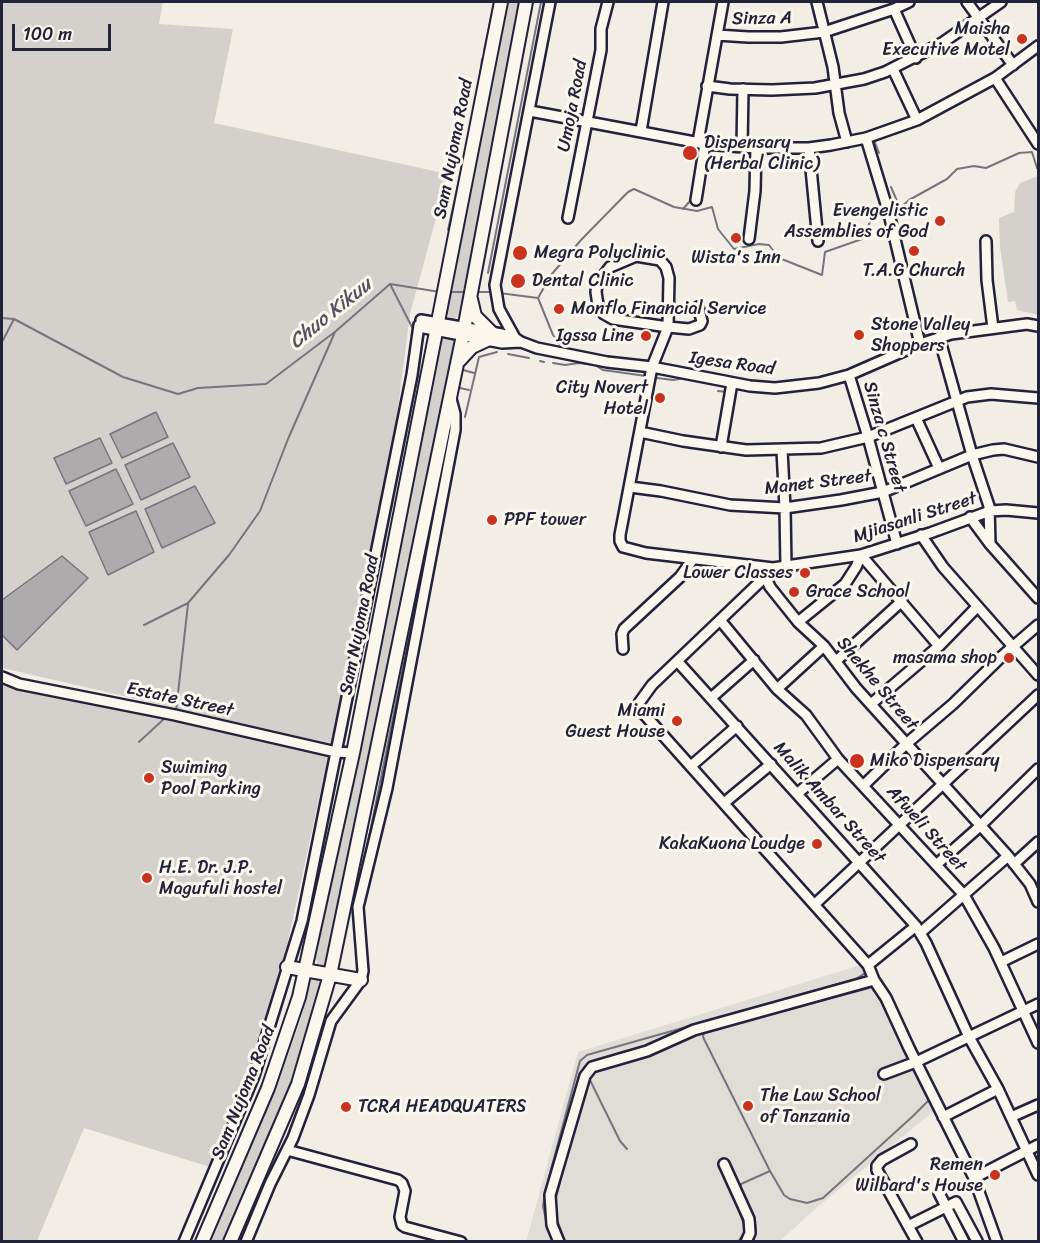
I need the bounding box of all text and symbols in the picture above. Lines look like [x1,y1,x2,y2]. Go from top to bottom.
street label: Sinza A [732,8,792,30]
scale bar [15,12,114,50]
text: 100 m [23,18,72,50]
place label: Maisha Executive Motel [882,18,1010,60]
marker: Maisha Executive Motel [1015,32,1029,46]
street label: Umoja Road [554,58,592,154]
street label: Sam Nujoma Road [430,77,478,221]
place label: Dispensary (Herbal Clinic) [704,132,820,174]
marker: Dispensary (Herbal Clinic) [681,144,699,162]
place label: Evengelistic Assemblies of God [784,200,928,242]
marker: Evengelistic Assemblies of God [933,214,947,228]
marker: Wista's Inn [729,231,743,245]
place label: Megra Polyclinic [534,242,665,264]
marker: Megra Polyclinic [511,244,529,262]
marker: T.A.G Church [907,244,921,258]
place label: Wista's Inn [691,247,781,269]
place label: T.A.G Church [863,260,965,282]
place label: Dental Clinic [532,270,633,292]
marker: Dental Clinic [509,272,527,290]
water label: Chuo Kikuu [285,274,377,354]
place label: Monflo Financial Service [571,298,766,320]
marker: Monflo Financial Service [552,302,566,316]
place label: Stone Valley Shoppers [871,314,970,356]
place label: Igssa Line [556,325,634,347]
marker: Stone Valley Shoppers [852,328,866,342]
marker: Igssa Line [639,329,653,343]
street label: Igesa Road [688,347,776,381]
place label: City Novert Hotel [556,377,648,420]
street label: Sinza c Street [858,379,910,495]
marker: City Novert Hotel [653,391,667,405]
street label: Manet Street [763,466,873,500]
street label: Mjiasanli Street [850,488,980,548]
place label: PPF tower [504,509,586,531]
marker: PPF tower [485,513,499,527]
street label: Sam Nujoma Road [336,553,384,697]
place label: Lower Classes [683,562,793,584]
marker: Lower Classes [798,566,812,580]
place label: Grace School [806,581,910,603]
marker: Grace School [787,585,801,599]
street label: Shekhe Street [832,633,922,735]
place label: masama shop [893,647,997,669]
marker: masama shop [1002,651,1016,665]
street label: Estate Street [125,678,235,722]
place label: Miami Guest House [566,700,665,742]
marker: Miami Guest House [670,714,684,728]
street label: Malik Ambar Street [769,738,889,868]
place label: Miko Dispensary [870,750,999,772]
marker: Miko Dispensary [848,752,866,770]
place label: Swiming Pool Parking [161,757,261,800]
marker: Swiming Pool Parking [142,771,156,785]
street label: Afweli Street [882,781,970,877]
place label: KakaKuona Loudge [659,833,805,855]
marker: KakaKuona Loudge [810,837,824,851]
place label: H.E. Dr. J.P. Magufuli hostel [159,857,282,900]
marker: H.E. Dr. J.P. Magufuli hostel [140,871,154,885]
street label: Sam Nujoma Road [207,1023,281,1163]
place label: The Law School of Tanzania [760,1085,881,1128]
place label: TCRA HEADQUATERS [358,1096,526,1118]
marker: The Law School of Tanzania [741,1099,755,1113]
marker: TCRA HEADQUATERS [339,1100,353,1114]
place label: Remen Wilbard's House [855,1154,983,1196]
marker: Remen Wilbard's House [988,1168,1002,1182]

